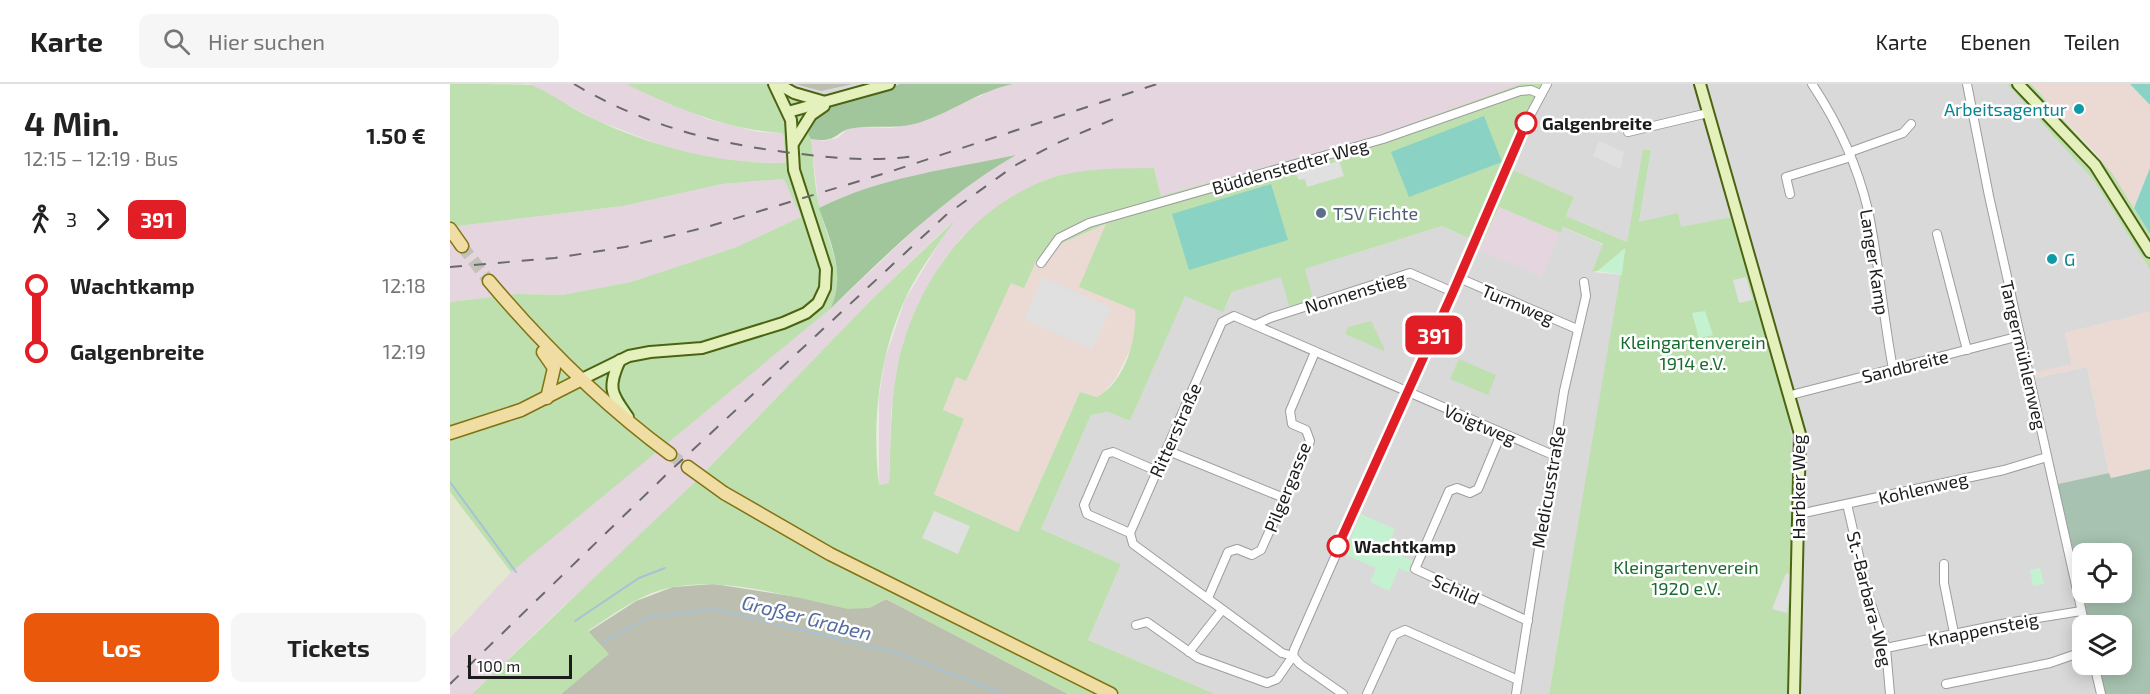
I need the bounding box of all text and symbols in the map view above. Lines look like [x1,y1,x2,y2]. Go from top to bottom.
search box [139,14,559,68]
text: Karte [30,24,103,58]
icon: search [160,25,193,58]
text: Hier suchen [208,28,325,54]
text: Karte [1876,29,1927,54]
text: Ebenen [1960,29,2031,54]
text: Teilen [2064,29,2120,54]
place label: Arbeitsagentur [1944,98,2067,120]
marker: Arbeitsagentur [2072,102,2086,116]
text: 4 Min. [24,103,119,143]
marker: Galgenbreite [1515,112,1537,134]
place label: Galgenbreite [1542,112,1652,134]
text: 1.50 € [366,122,426,148]
street label: Büddenstedter Weg [1209,133,1371,199]
text: 12:15 – 12:19 · Bus [24,146,178,170]
place label: TSV Fichte [1333,202,1418,224]
icon: walk [24,203,57,236]
icon: forward [86,203,119,236]
marker: TSV Fichte [1314,206,1328,220]
text: 3 [66,207,77,231]
text: 391 [140,207,174,232]
street label: Langer Kamp [1856,208,1894,316]
place label: G [2064,248,2075,270]
marker: G [2045,252,2059,266]
street label: Nonnenstieg [1302,266,1408,318]
text: Wachtkamp [70,272,195,298]
text: 12:18 [382,273,426,297]
street label: Tangermühlenweg [1996,278,2052,432]
street label: Turmweg [1478,279,1558,329]
line badge: 391 [1400,316,1468,354]
text: 391 [1417,323,1451,348]
park label: Kleingartenverein 1914 e.V. [1620,331,1766,374]
text: Galgenbreite [70,338,205,364]
text: 12:19 [383,339,426,363]
street label: Sandbreite [1859,345,1951,387]
street label: Ritterstraße [1144,379,1206,481]
street label: Voigtweg [1441,399,1519,449]
street label: Medicusstraße [1526,424,1570,550]
street label: Harbker Weg [1787,434,1809,540]
street label: Pilgergasse [1259,439,1315,535]
street label: Kohlenweg [1876,467,1970,509]
street label: St.-Barbara-Weg [1843,529,1897,669]
marker: Wachtkamp [1327,535,1349,557]
place label: Wachtkamp [1354,535,1456,557]
map controls [2072,543,2132,675]
button: locate [2072,543,2132,603]
park label: Kleingartenverein 1920 e.V. [1613,556,1759,599]
street label: Schild [1429,569,1483,609]
water label: Großer Graben [740,589,874,645]
street label: Knappensteig [1926,608,2040,650]
button: Los [24,613,219,682]
button: Tickets [231,613,426,682]
button: layers [2072,615,2132,675]
scale bar [468,652,572,680]
text: 100 m [477,656,520,675]

